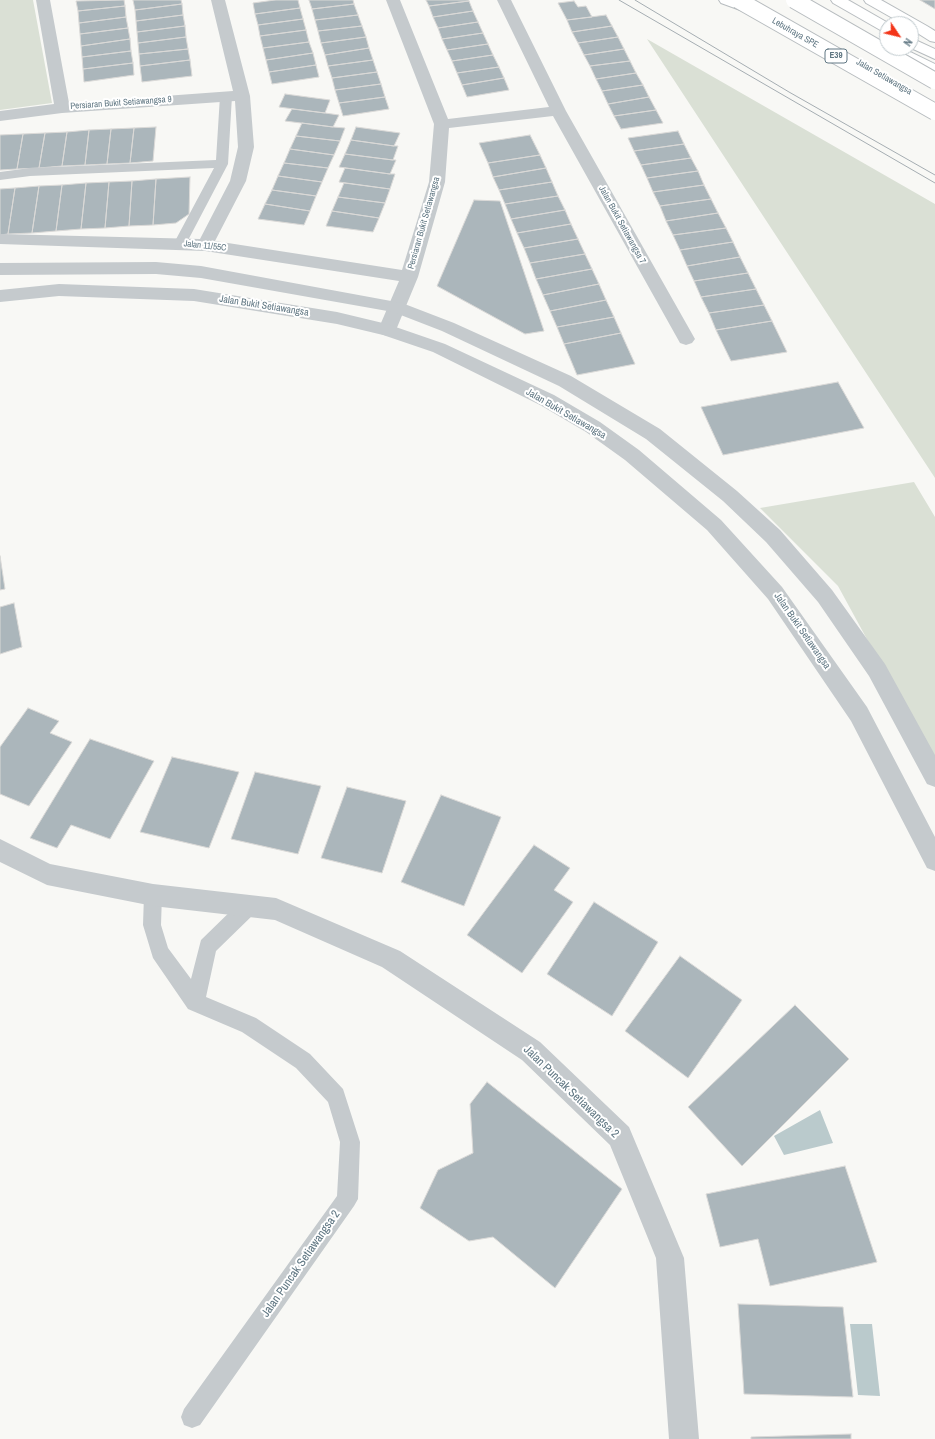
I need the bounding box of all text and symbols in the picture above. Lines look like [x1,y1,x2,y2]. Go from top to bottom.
street label: Lebuhraya SPE [770,15,820,51]
north arrow [879,16,919,56]
text: N [900,36,916,49]
road number: E39 [825,49,847,63]
street label: Jalan Setiawangsa [854,57,914,97]
street label: Persiaran Bukit Setiawangsa 9 [70,94,172,112]
street label: Persiaran Bukit Setiawangsa [406,176,442,270]
street label: Jalan Bukit Setiawangsa 7 [596,184,648,266]
street label: Jalan 11/55C [183,238,227,254]
street label: Jalan Bukit Setiawangsa [218,293,310,319]
street label: Jalan Bukit Setiawangsa [524,386,608,442]
street label: Jalan Bukit Setiawangsa [771,591,833,671]
street label: Jalan Puncak Setiawangsa 2 [520,1043,622,1141]
street label: Jalan Puncak Setiawangsa 2 [259,1208,343,1320]

